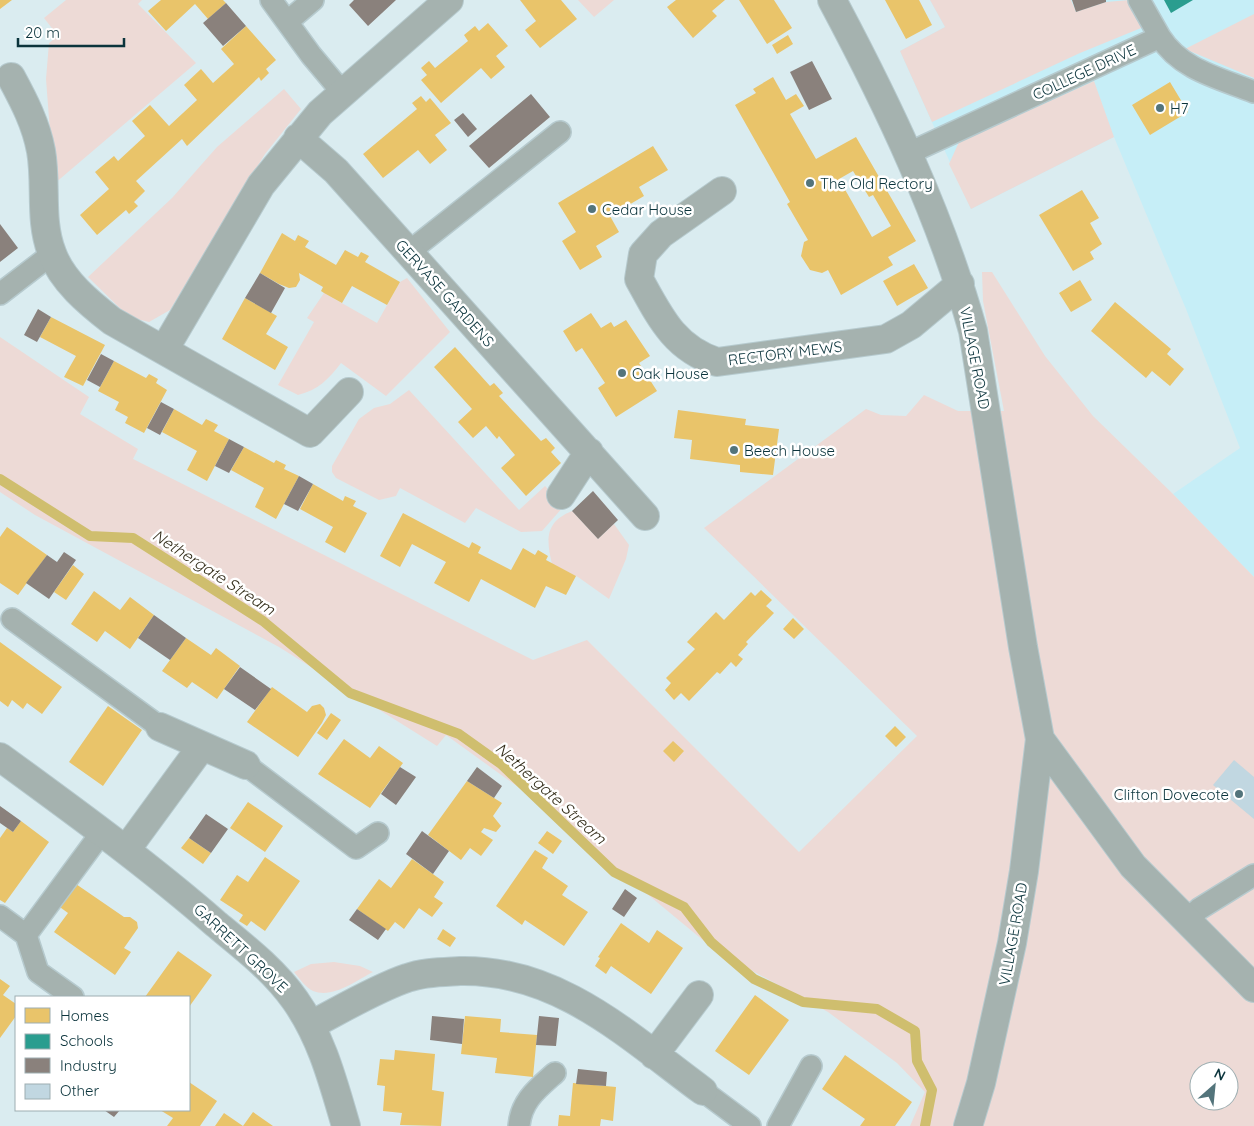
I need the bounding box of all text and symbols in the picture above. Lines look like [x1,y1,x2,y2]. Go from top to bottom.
scale bar [18,15,124,47]
text: 20 m [25,23,60,42]
street label: COLLEGE DRIVE [1029,40,1139,104]
place label: H7 [1170,99,1189,118]
marker: H7 [1154,102,1166,114]
place label: The Old Rectory [820,174,933,193]
marker: The Old Rectory [804,177,816,189]
place label: Cedar House [602,200,692,219]
marker: Cedar House [586,203,598,215]
street label: GERVASE GARDENS [392,235,498,351]
street label: VILLAGE ROAD [956,305,994,411]
street label: RECTORY MEWS [727,337,843,369]
place label: Oak House [632,364,709,383]
marker: Oak House [616,367,628,379]
place label: Beech House [744,441,835,460]
marker: Beech House [728,444,740,456]
water label: Nethergate Stream [149,525,279,619]
water label: Nethergate Stream [491,738,611,848]
place label: Clifton Dovecote [1114,785,1229,804]
marker: Clifton Dovecote [1233,788,1245,800]
street label: VILLAGE ROAD [995,881,1031,987]
street label: GARRETT GROVE [190,900,292,996]
legend [15,996,190,1111]
text: Homes [60,1006,109,1025]
text: Schools [60,1031,113,1050]
text: Industry [60,1056,117,1075]
north arrow [1189,1061,1239,1111]
text: N [1211,1064,1229,1085]
text: Other [60,1081,100,1100]

